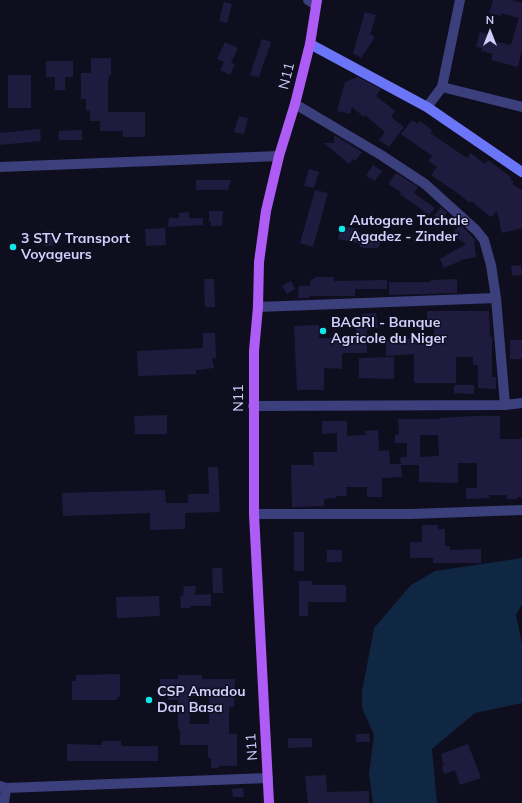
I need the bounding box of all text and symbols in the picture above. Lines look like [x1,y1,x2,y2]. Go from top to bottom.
north arrow [470,12,510,52]
text: N [486,13,494,27]
street label: N11 [276,61,298,91]
place label: Autogare Tachale Agadez - Zinder [350,213,468,246]
marker: Autogare Tachale Agadez - Zinder [337,224,347,234]
place label: 3 STV Transport Voyageurs [21,231,130,264]
marker: 3 STV Transport Voyageurs [8,242,18,252]
place label: BAGRI - Banque Agricole du Niger [331,315,447,348]
marker: BAGRI - Banque Agricole du Niger [318,326,328,336]
street label: N11 [231,384,247,412]
place label: CSP Amadou Dan Basa [157,684,246,716]
marker: CSP Amadou Dan Basa [144,695,154,705]
street label: N11 [243,733,261,761]

